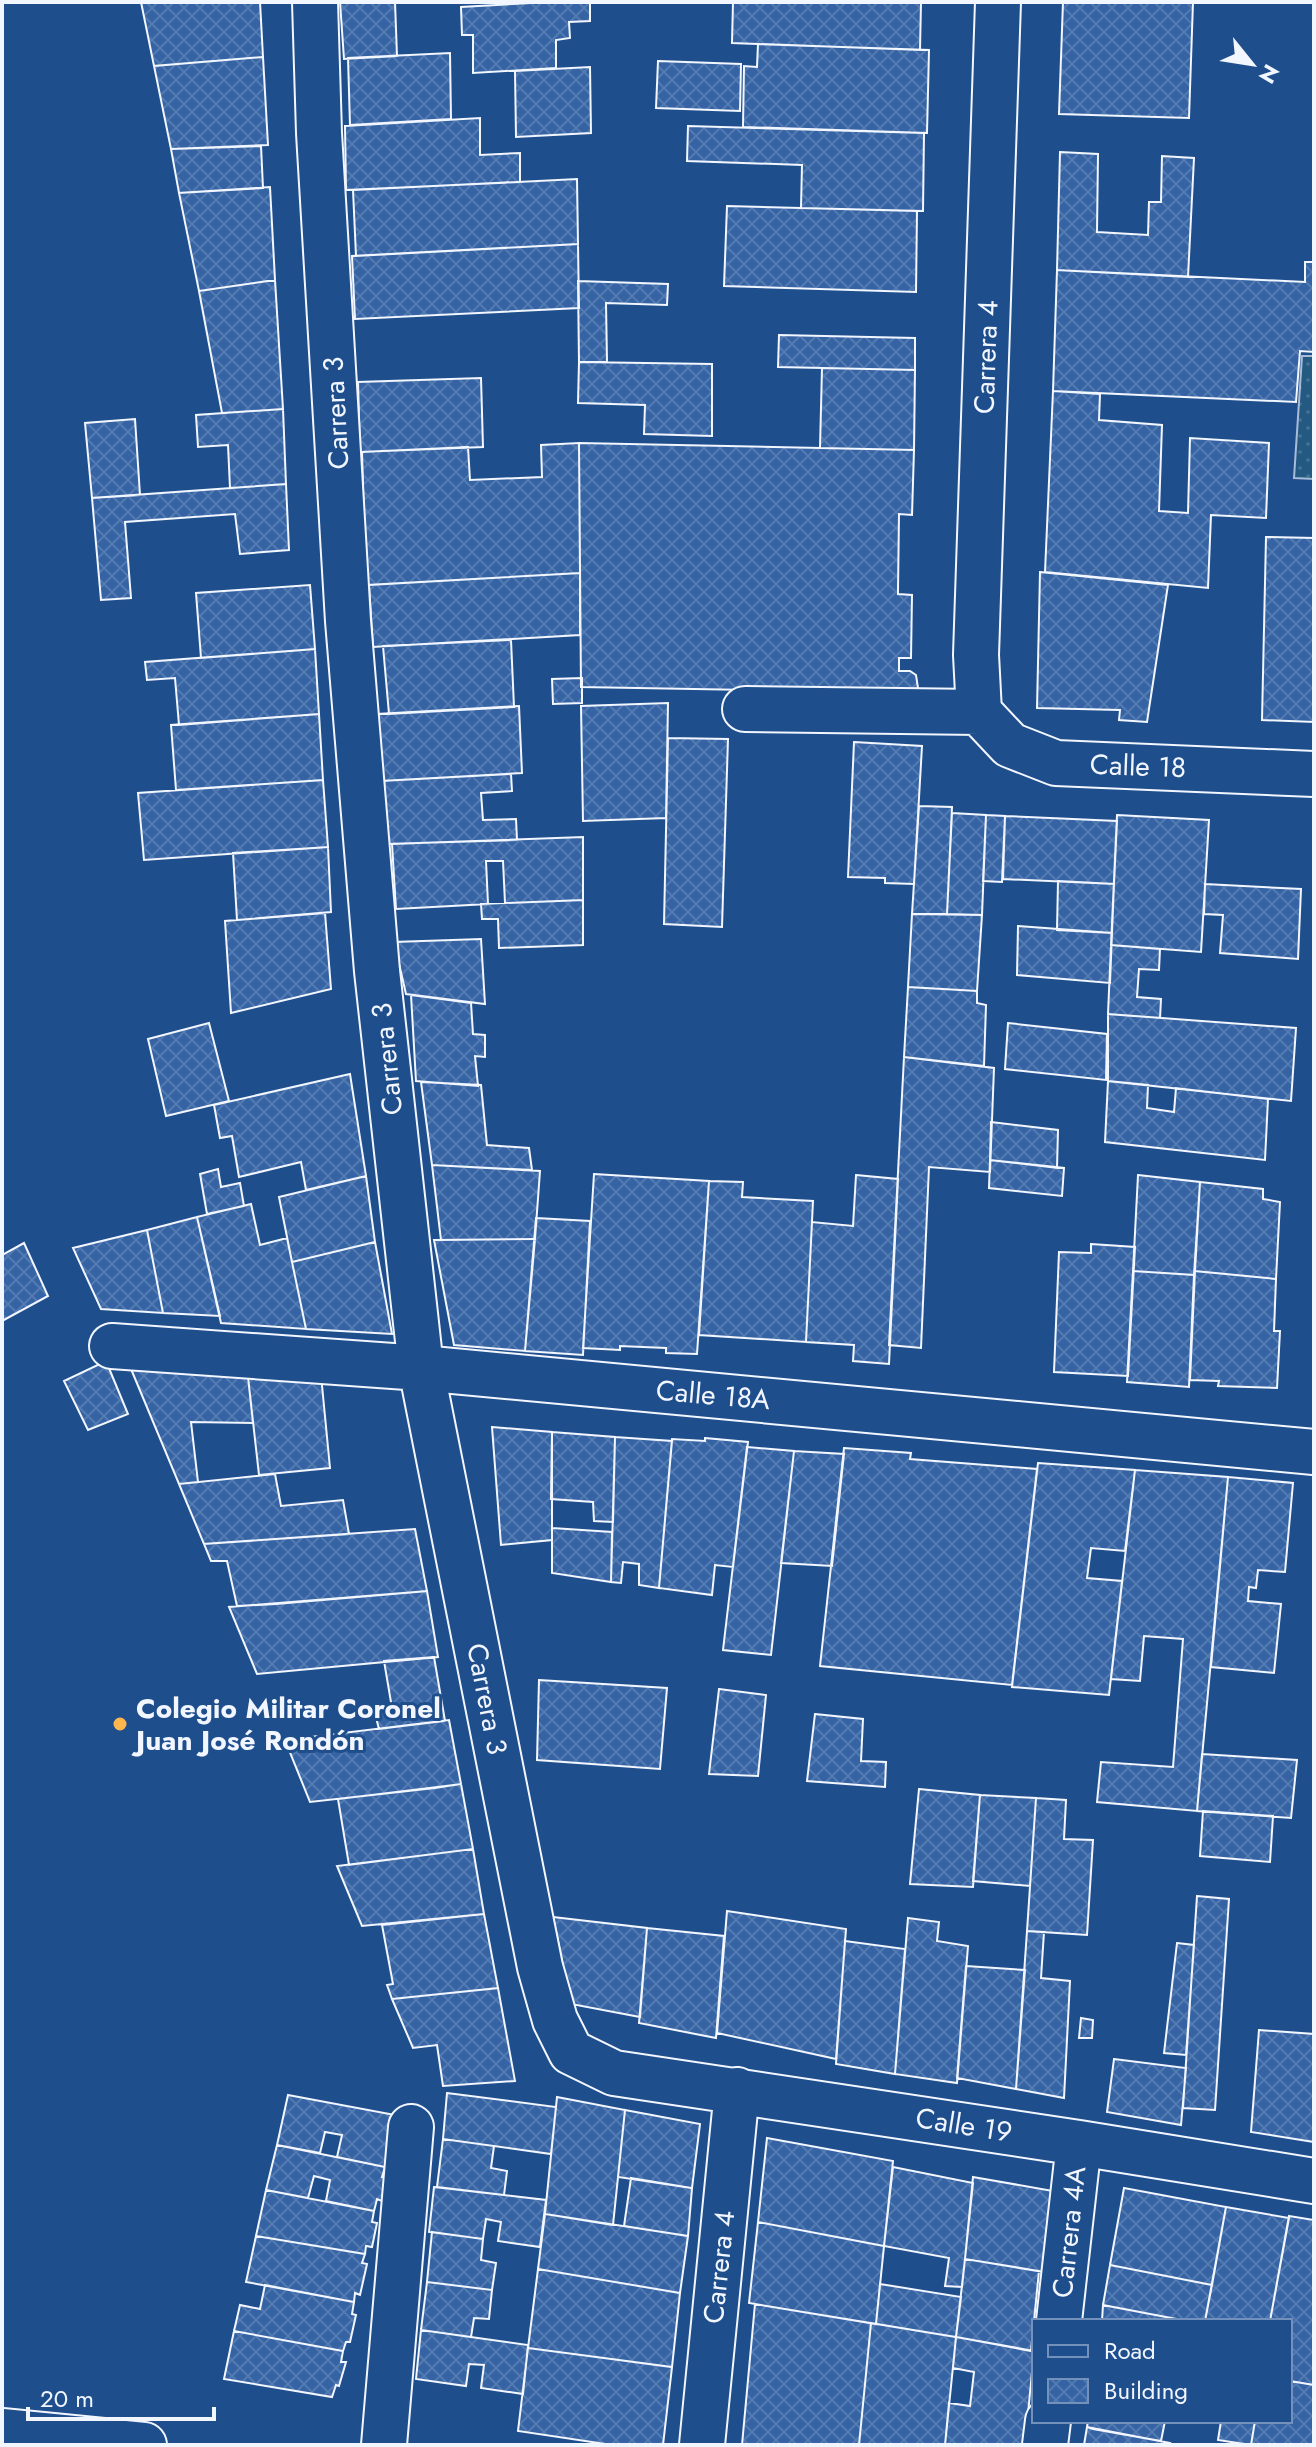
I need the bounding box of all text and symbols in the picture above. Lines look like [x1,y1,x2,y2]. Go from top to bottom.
north arrow [1212,24,1292,104]
text: N [1251,58,1288,90]
street label: Carrera 4 [964,299,1008,415]
street label: Carrera 3 [313,356,359,470]
street label: Calle 18 [1089,744,1187,788]
street label: Carrera 3 [361,1001,413,1117]
street label: Calle 18A [654,1370,772,1420]
street label: Carrera 3 [456,1640,518,1758]
place label: Colegio Militar Coronel Juan José Rondón [131,1688,441,1761]
marker: Colegio Militar Coronel Juan José Rondón [111,1715,129,1733]
street label: Calle 19 [913,2097,1015,2153]
street label: Carrera 4A [1042,2164,1096,2300]
street label: Carrera 4 [693,2208,745,2326]
legend [1032,2319,1292,2423]
text: Road [1104,2333,1156,2368]
scale bar [28,2371,214,2421]
text: Building [1104,2373,1188,2408]
text: 20 m [40,2381,94,2416]

